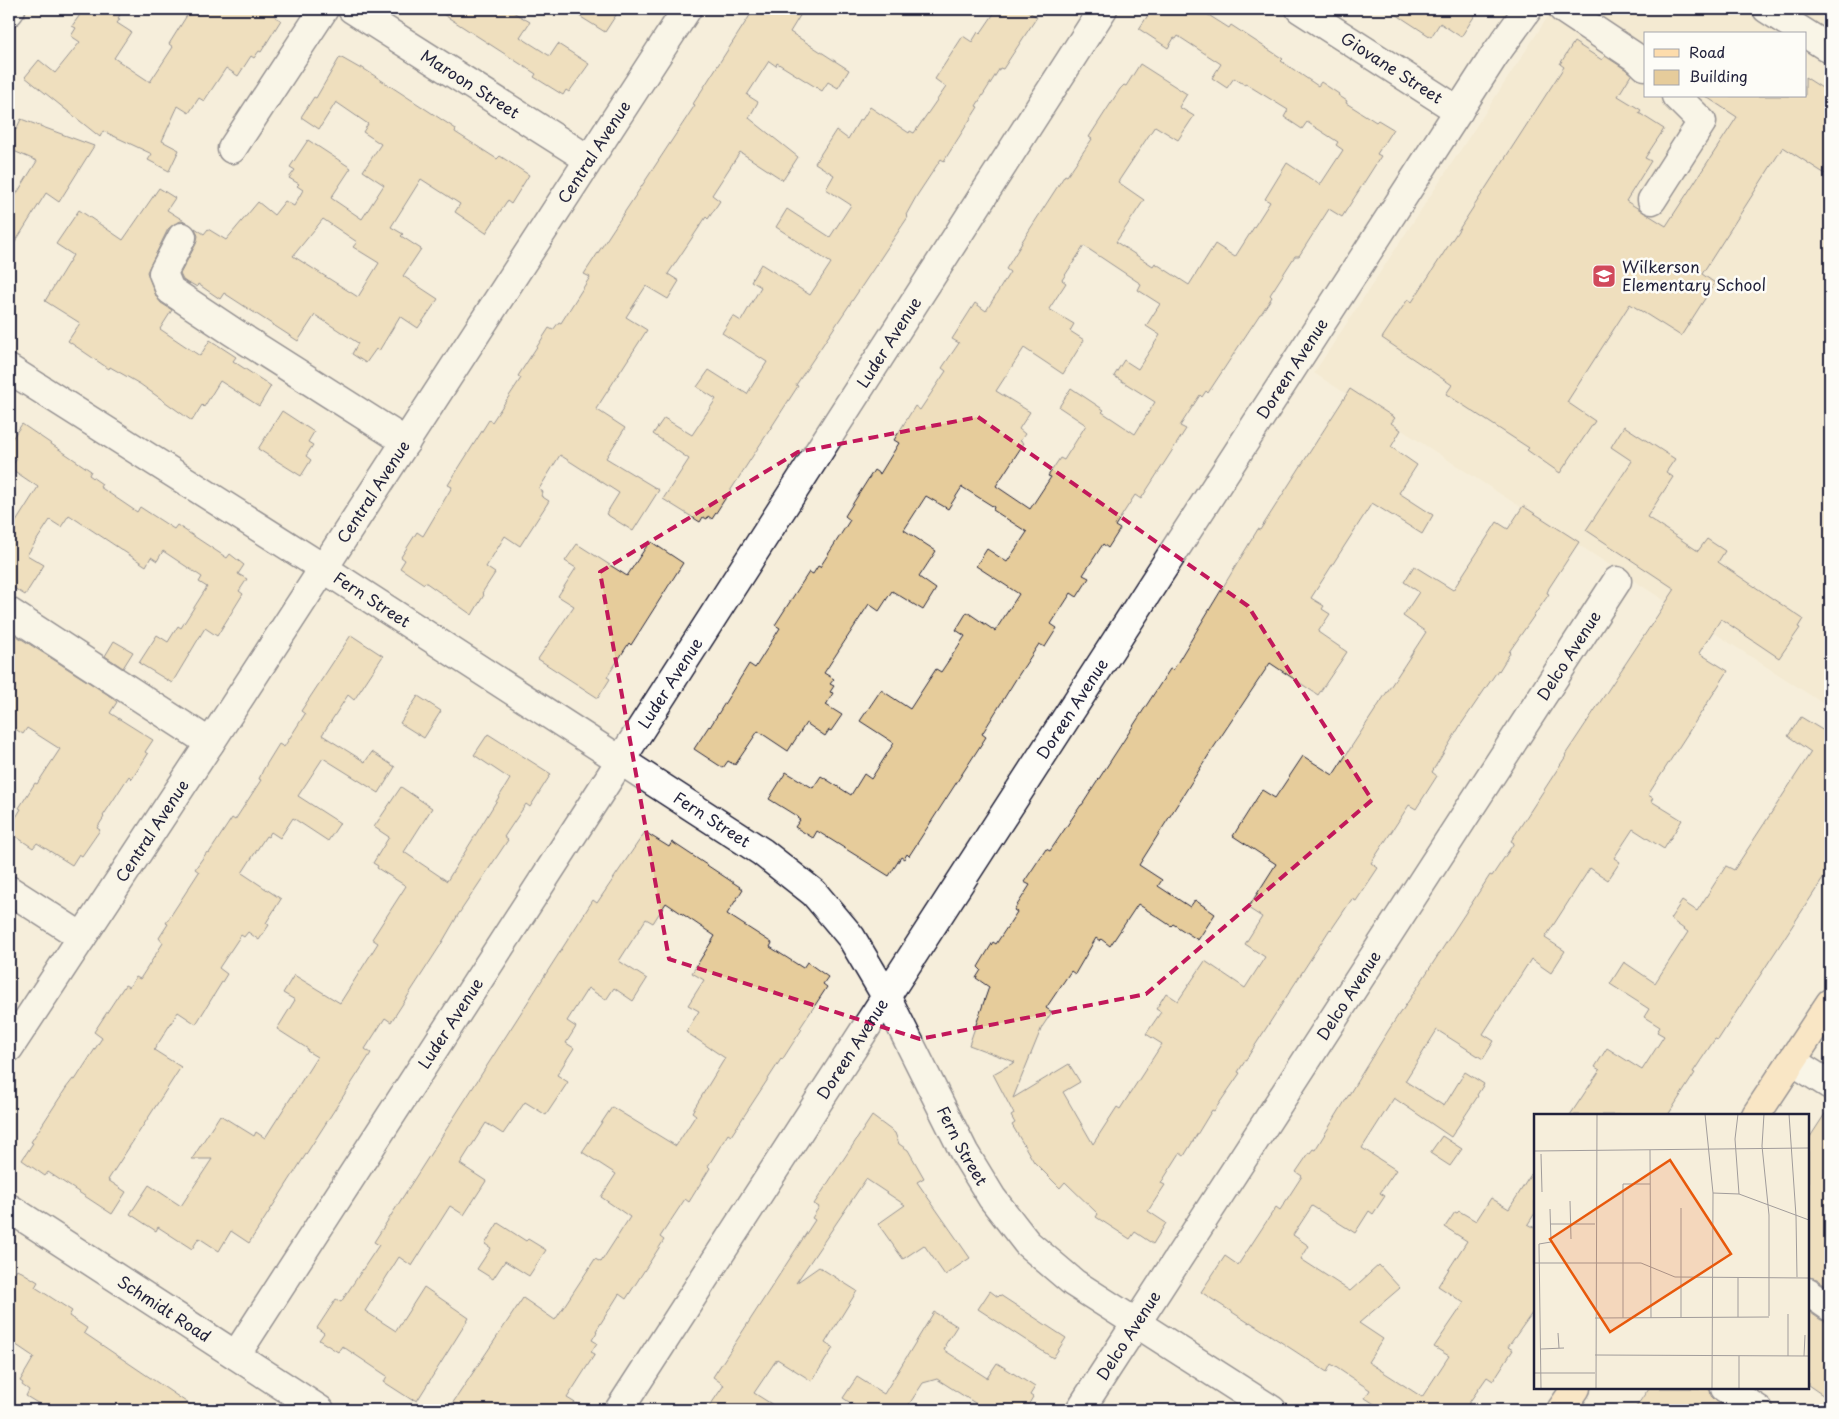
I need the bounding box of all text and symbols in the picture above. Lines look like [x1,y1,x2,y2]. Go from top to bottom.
street label: Giovane Street [1337,25,1448,109]
legend [1644,32,1806,98]
text: Road [1689,40,1725,63]
street label: Maroon Street [417,43,525,124]
text: Building [1689,64,1748,87]
street label: Central Avenue [551,95,636,208]
place label: Wilkerson Elementary School [1622,254,1766,296]
school or university icon: Wilkerson Elementary School [1591,263,1617,289]
street label: Luder Avenue [850,291,926,392]
street label: Doreen Avenue [1250,313,1333,423]
street label: Central Avenue [330,435,415,547]
street label: Fern Street [329,565,416,633]
street label: Delco Avenue [1530,605,1606,704]
street label: Luder Avenue [631,632,708,733]
street label: Doreen Avenue [1030,653,1113,763]
street label: Central Avenue [109,774,194,886]
street label: Fern Street [669,785,756,853]
street label: Delco Avenue [1310,945,1386,1044]
street label: Luder Avenue [411,972,488,1073]
street label: Doreen Avenue [810,993,893,1103]
street label: Fern Street [932,1102,995,1190]
inset map [1534,1114,1809,1389]
street label: Schmidt Road [113,1269,216,1347]
street label: Delco Avenue [1090,1285,1166,1384]

